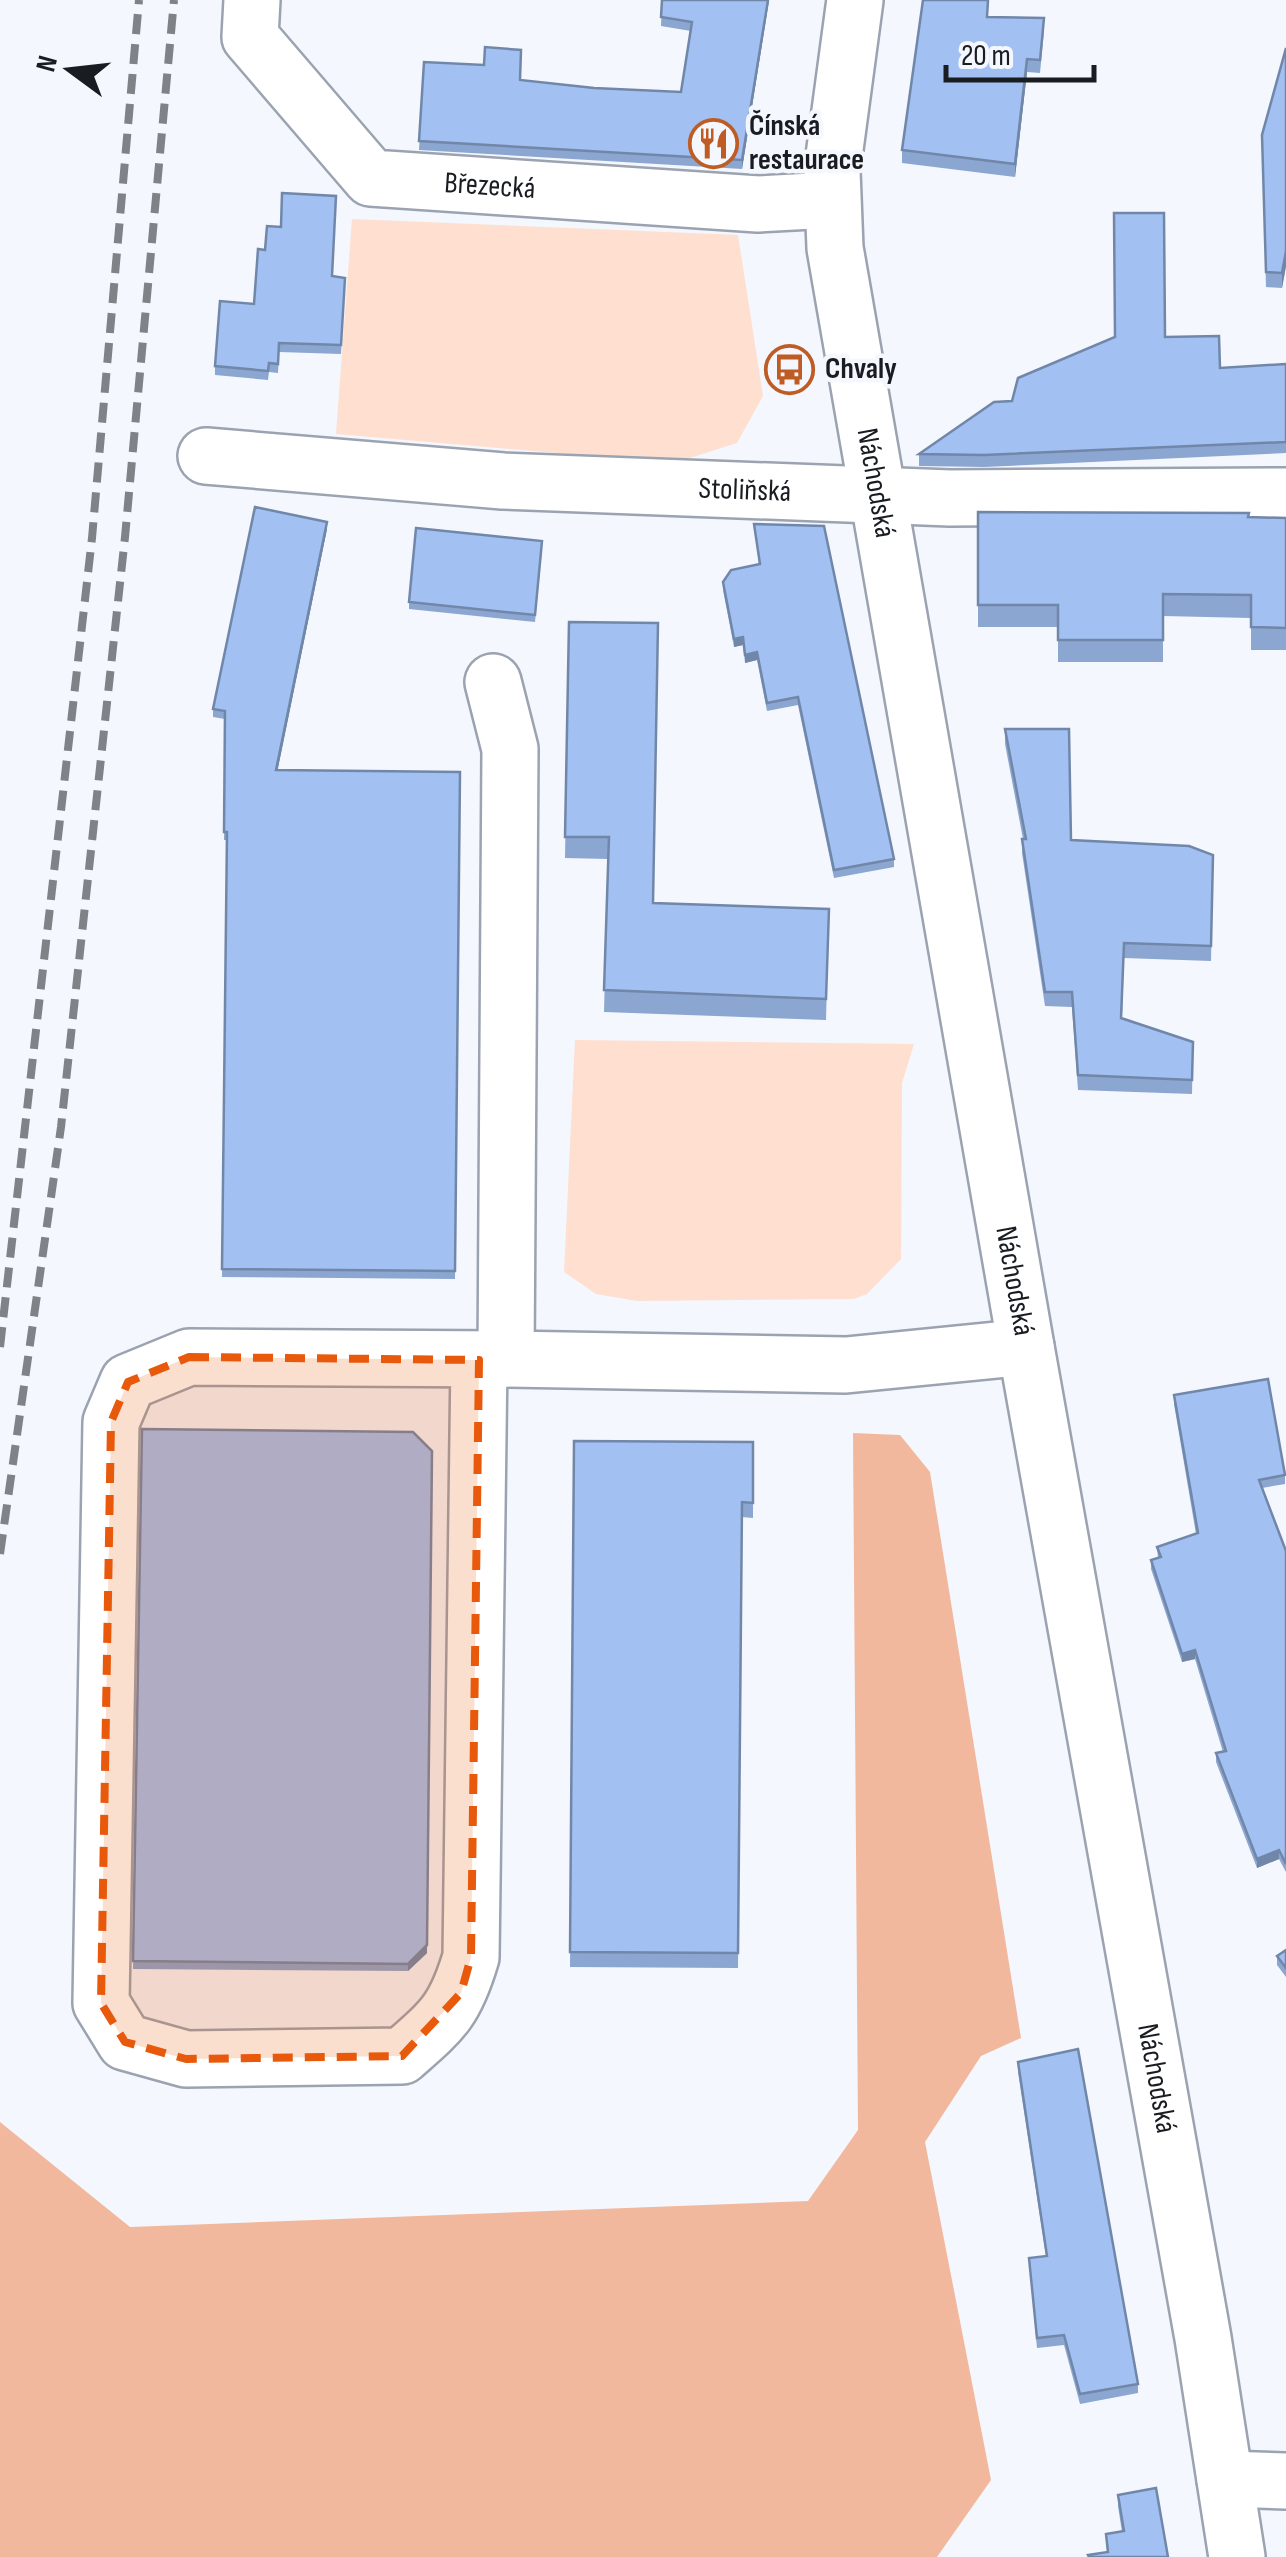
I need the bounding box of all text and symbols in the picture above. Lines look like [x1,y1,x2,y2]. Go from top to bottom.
north arrow [20,20,120,120]
scale bar [946,20,1094,82]
text: 20 m [961,38,1011,74]
text: N [29,52,65,75]
place label: Čínská restaurace [749,108,864,178]
restaurant icon: Čínská restaurace [688,117,740,169]
street label: Březecká [443,165,536,207]
bus stop icon: Chvaly [764,343,816,395]
place label: Chvaly [825,351,897,387]
street label: Náchodská [849,425,903,540]
street label: Stoliňská [698,470,792,510]
street label: Náchodská [987,1223,1042,1338]
street label: Náchodská [1129,2021,1184,2136]

